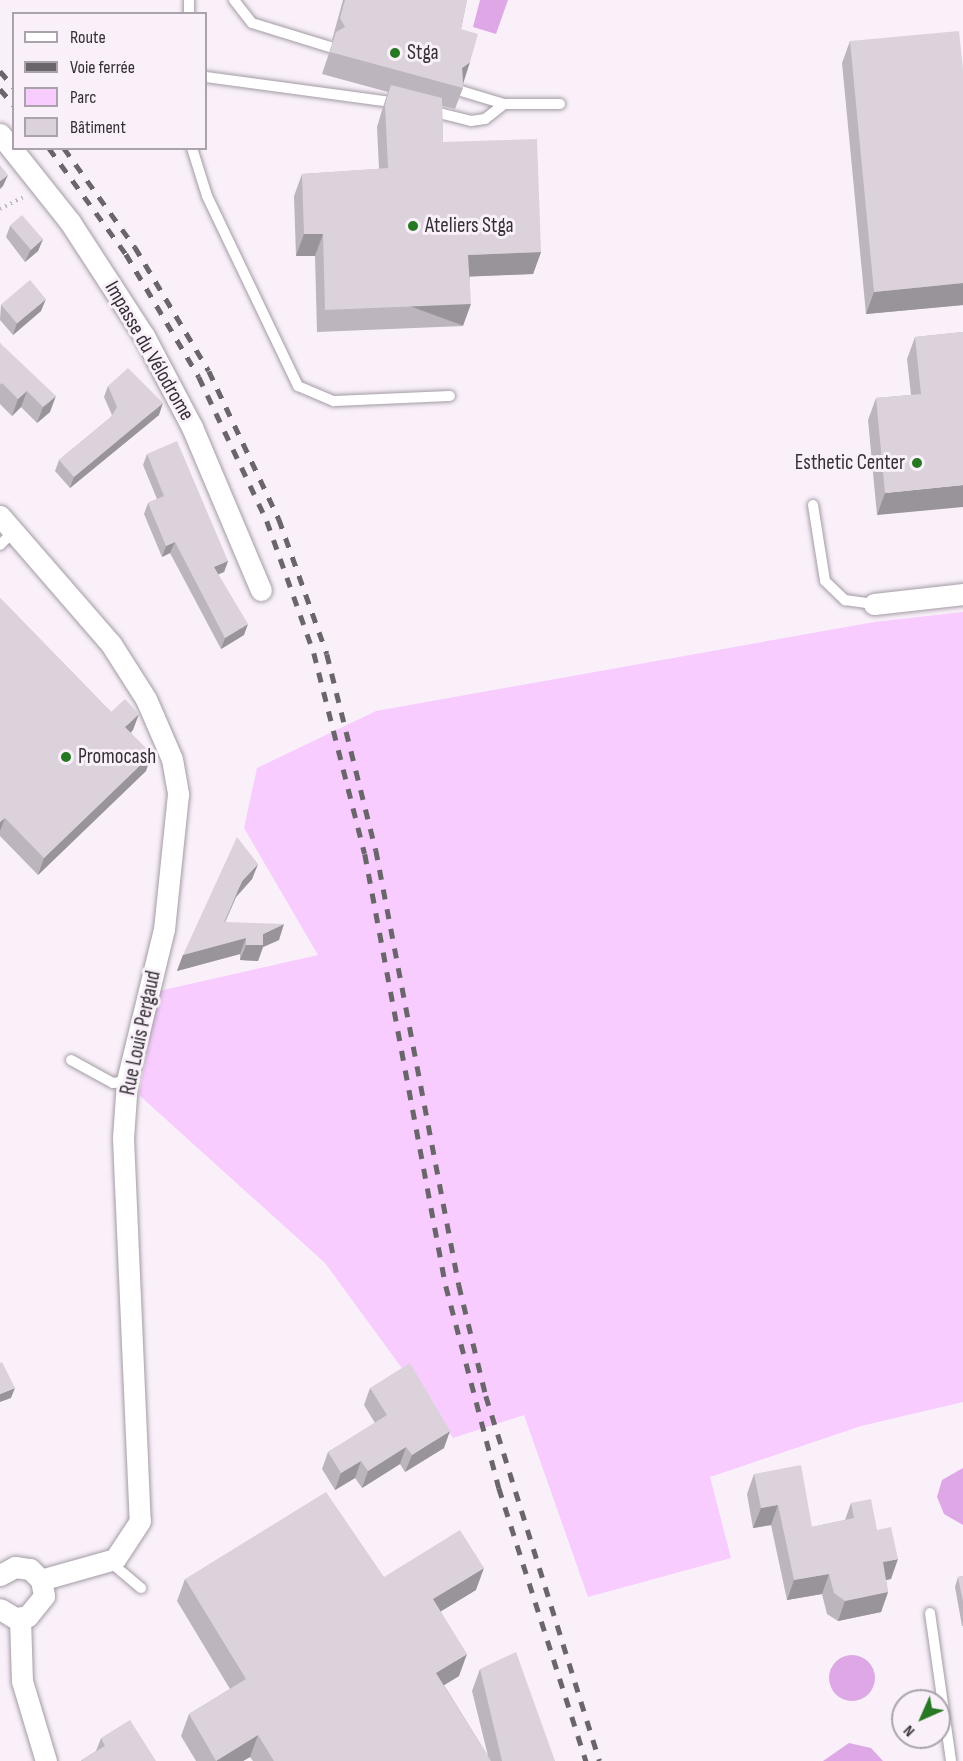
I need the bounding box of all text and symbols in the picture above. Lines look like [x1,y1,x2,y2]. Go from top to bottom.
legend [12,12,207,150]
text: Route [70,27,106,48]
place label: Stga [407,40,439,66]
marker: Stga [388,46,402,60]
text: Voie ferrée [70,57,135,78]
text: Parc [70,87,96,108]
text: Bâtiment [70,117,126,138]
place label: Ateliers Stga [425,213,514,239]
marker: Ateliers Stga [406,219,420,233]
street label: Impasse du Vélodrome [99,277,199,425]
place label: Esthetic Center [795,450,905,476]
marker: Esthetic Center [910,456,924,470]
place label: Promocash [78,744,156,770]
marker: Promocash [59,750,73,764]
street label: Rue Louis Pergaud [116,968,166,1098]
north arrow [891,1689,951,1749]
text: N [900,1721,919,1740]

